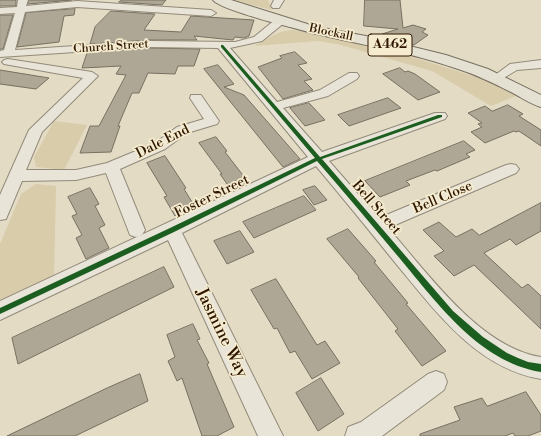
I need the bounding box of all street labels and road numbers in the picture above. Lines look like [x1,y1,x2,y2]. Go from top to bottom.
street label: Blockall [308,21,354,45]
road number: A462 [368,34,412,56]
street label: Church Street [73,37,149,57]
street label: Dale End [133,121,193,163]
street label: Foster Street [172,172,252,222]
street label: Bell Street [348,178,404,238]
street label: Bell Close [411,178,475,218]
street label: Jasmine Way [191,285,251,381]

